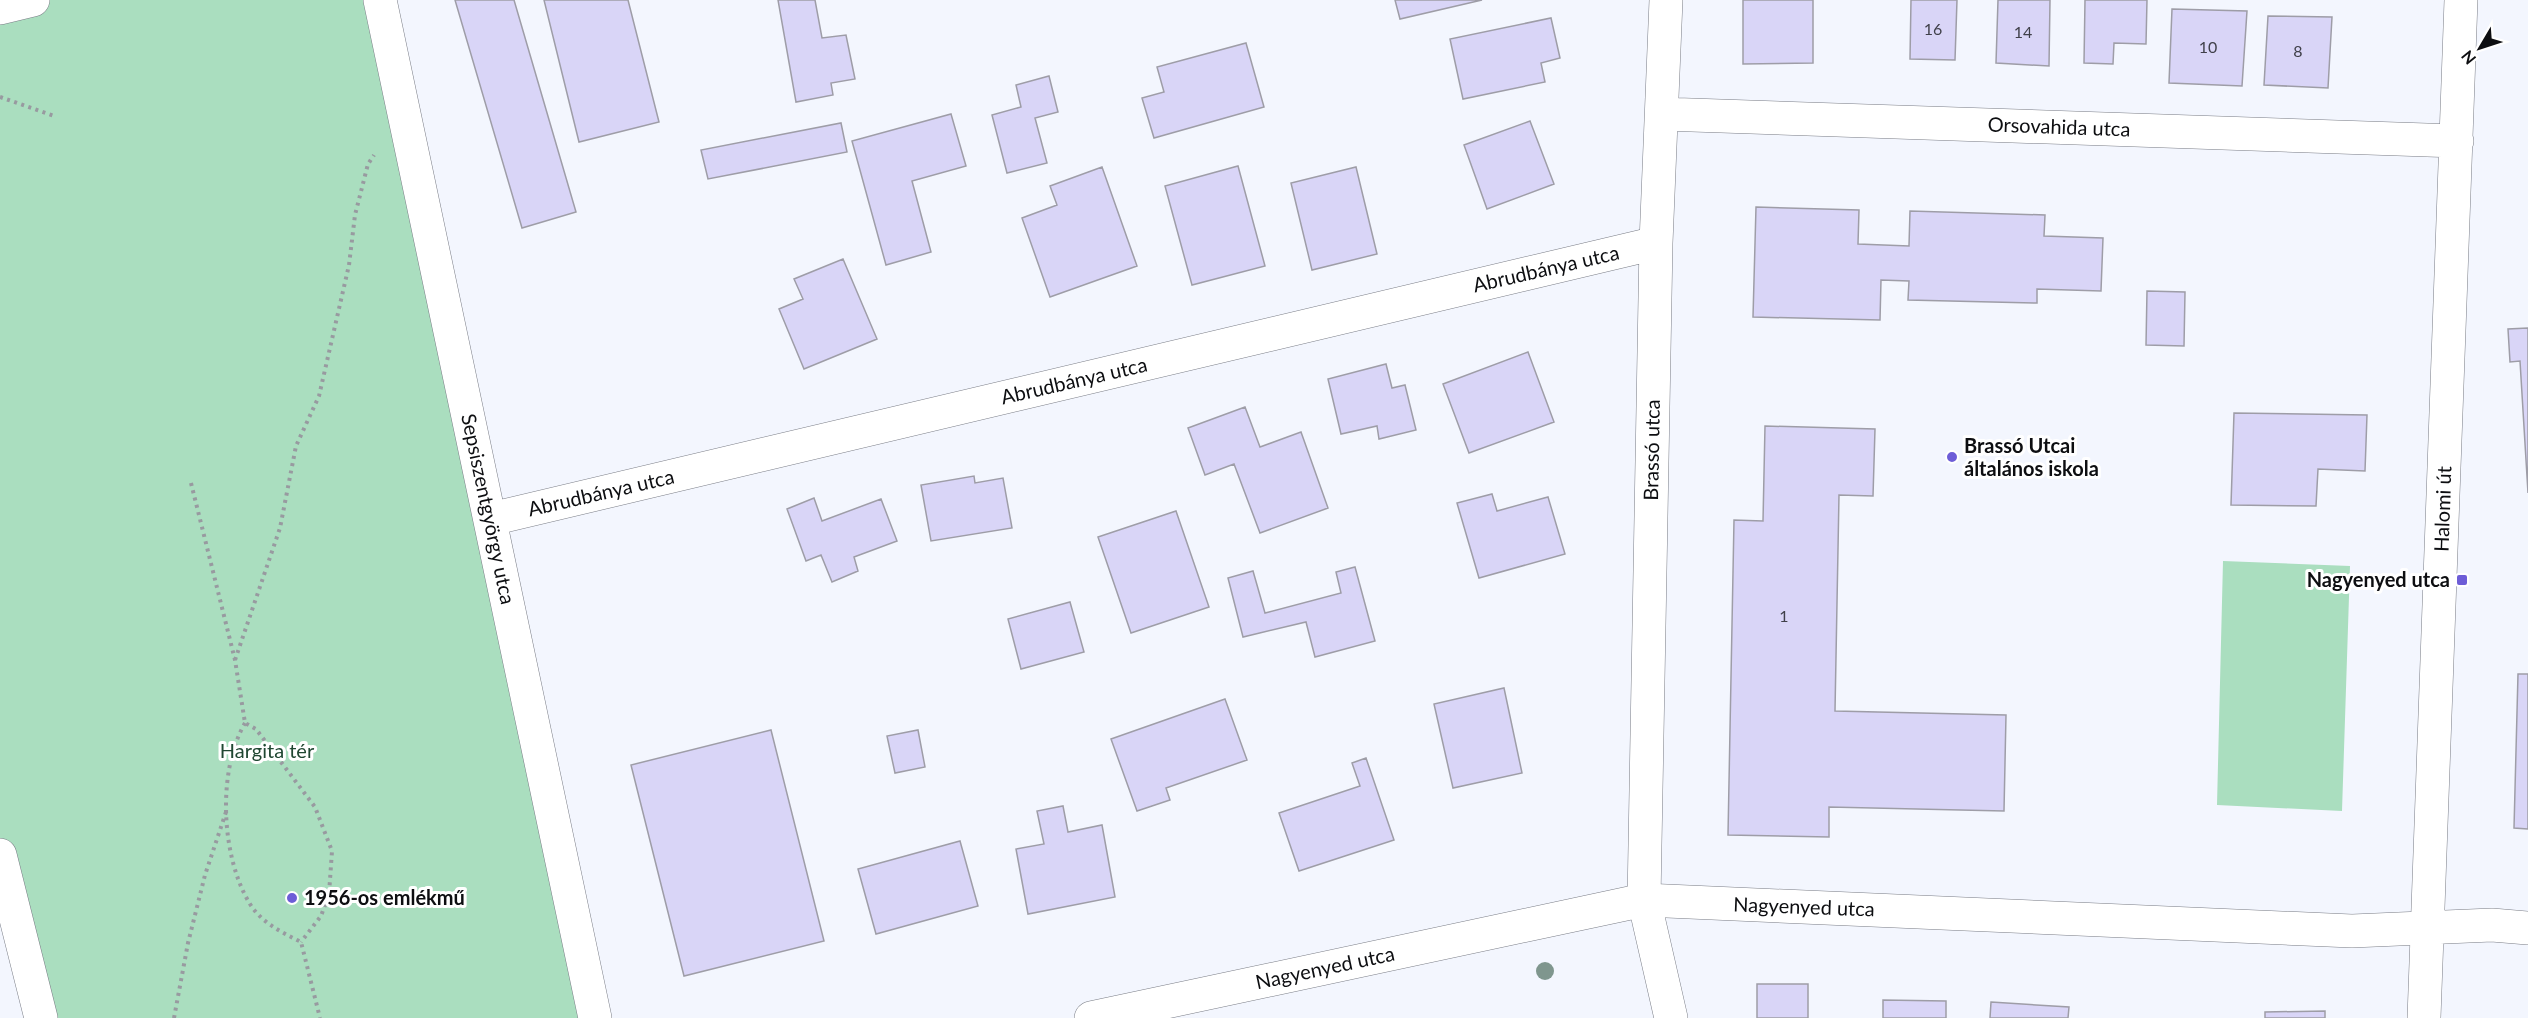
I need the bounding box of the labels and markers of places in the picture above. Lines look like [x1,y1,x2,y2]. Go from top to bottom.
place label: Brassó Utcai általános iskola [1964,433,2099,480]
marker: Brassó Utcai általános iskola [1945,450,1959,464]
place label: Nagyenyed utca [2307,567,2450,591]
marker: Nagyenyed utca [2455,573,2469,587]
place label: 1956-os emlékmű [304,885,465,909]
marker: 1956-os emlékmű [285,891,299,905]

